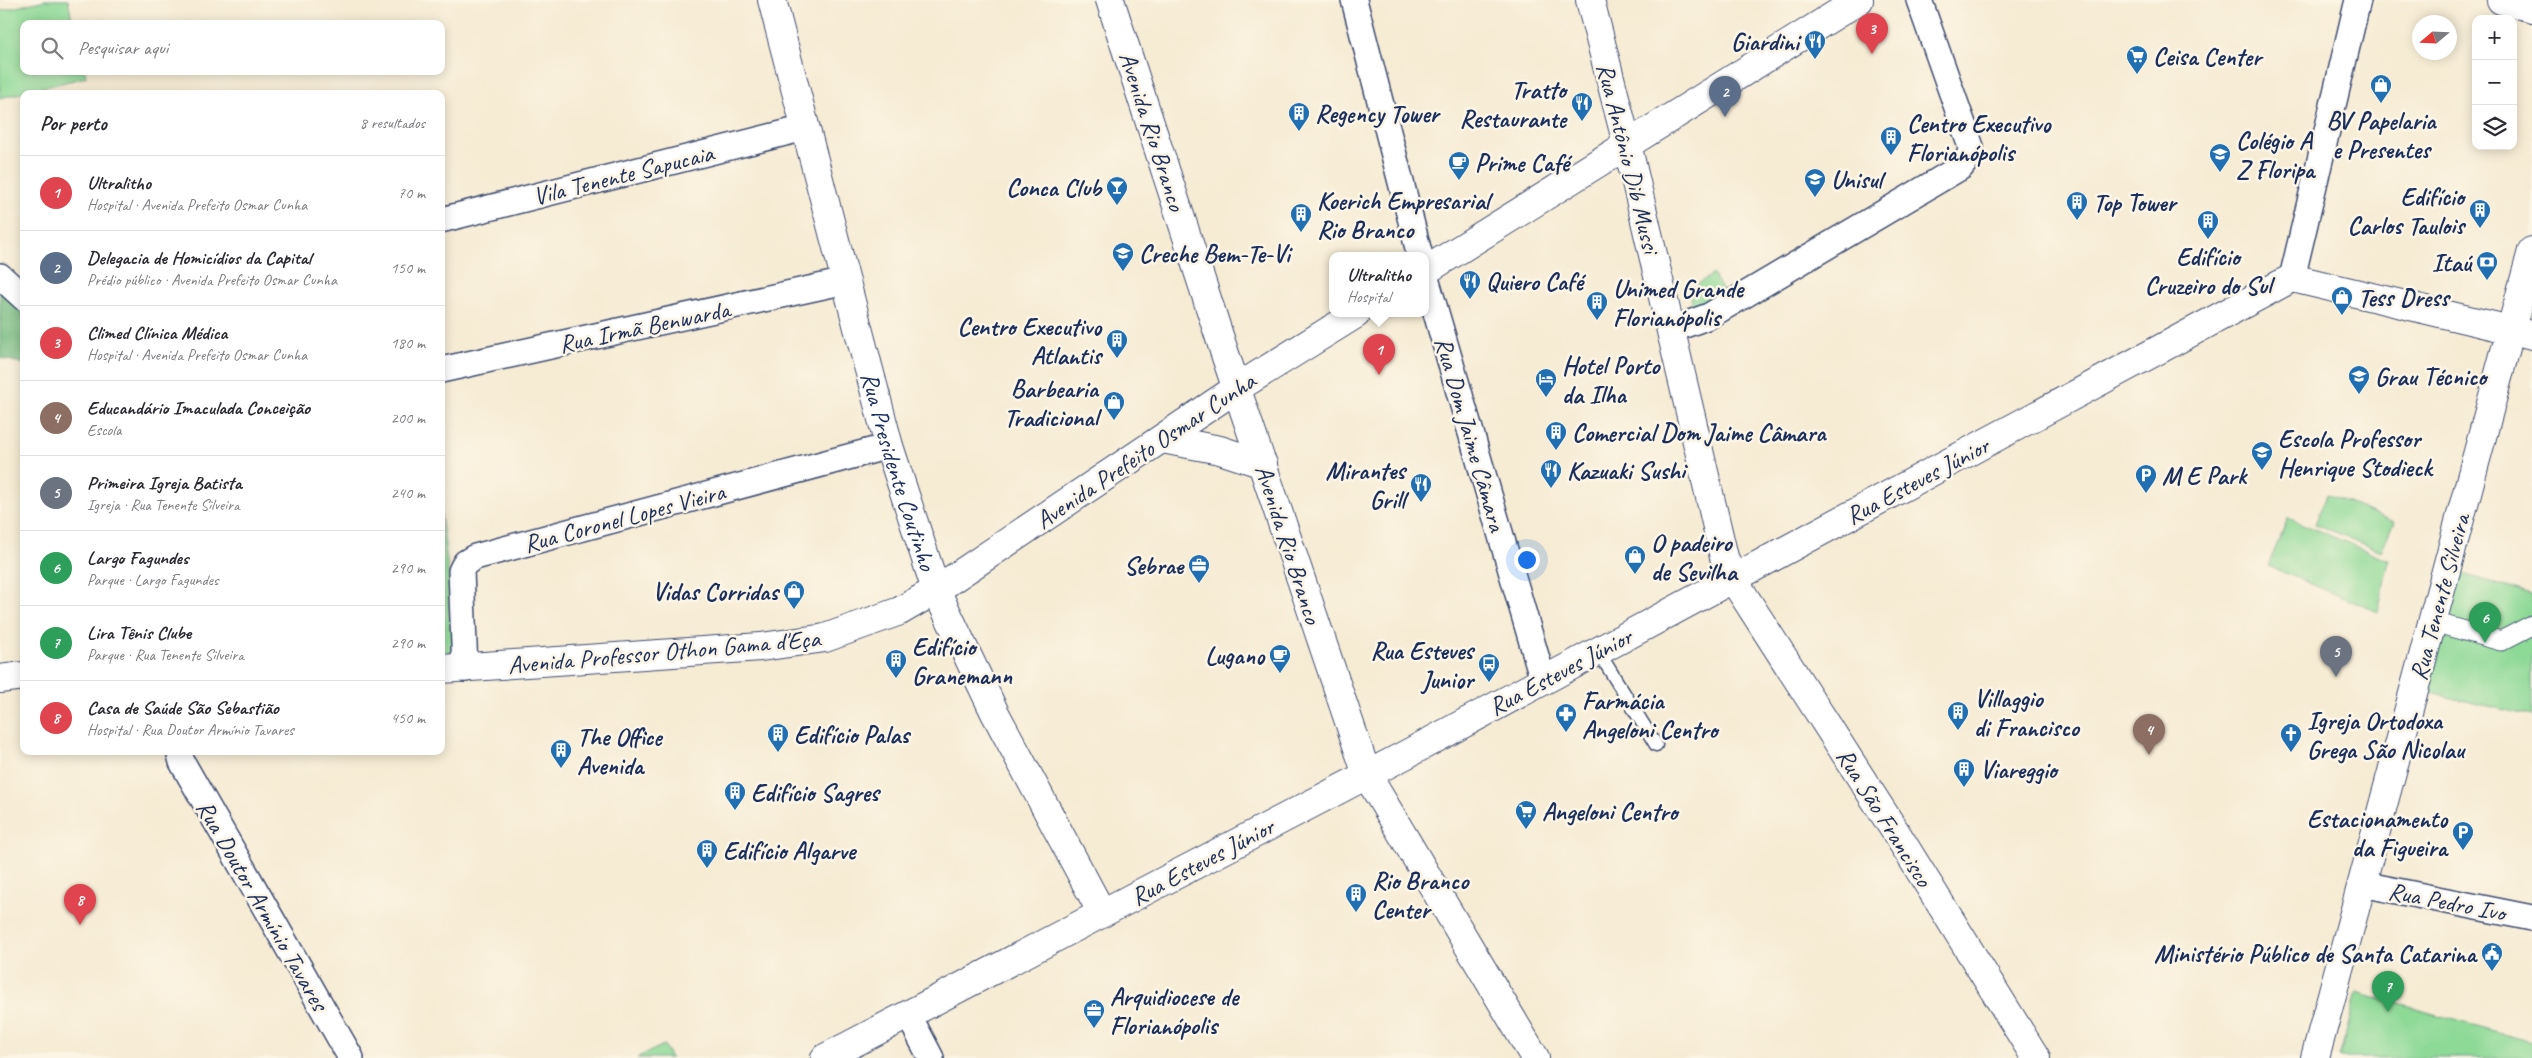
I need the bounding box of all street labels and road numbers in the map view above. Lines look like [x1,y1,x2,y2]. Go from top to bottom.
street label: Avenida Rio Branco [1111,48,1193,216]
street label: Rua Antônio Dib Mussi [1589,60,1668,260]
street label: Vila Tenente Sapucaia [530,137,719,213]
street label: Rua Irmã Benwarda [556,293,735,361]
street label: Rua Dom Jaime Câmara [1427,333,1514,537]
street label: Avenida Prefeito Osmar Cunha [1029,364,1264,536]
street label: Rua Presidente Coutinho [853,369,944,576]
street label: Rua Esteves Júnior [1840,429,1996,532]
street label: Avenida Rio Branco [1247,461,1329,629]
street label: Rua Coronel Lopes Vieira [520,475,730,560]
street label: Rua Tenente Silveira [2402,508,2478,684]
street label: Rua Esteves Júnior [1483,620,1639,723]
street label: Avenida Professor Othon Gama d'Eça [507,622,824,682]
street label: Rua São Francisco [1829,742,1940,894]
street label: Rua Doutor Armínio Tavares [189,795,337,1019]
street label: Rua Esteves Júnior [1125,810,1281,913]
street label: Rua Pedro Ivo [2386,875,2511,930]

